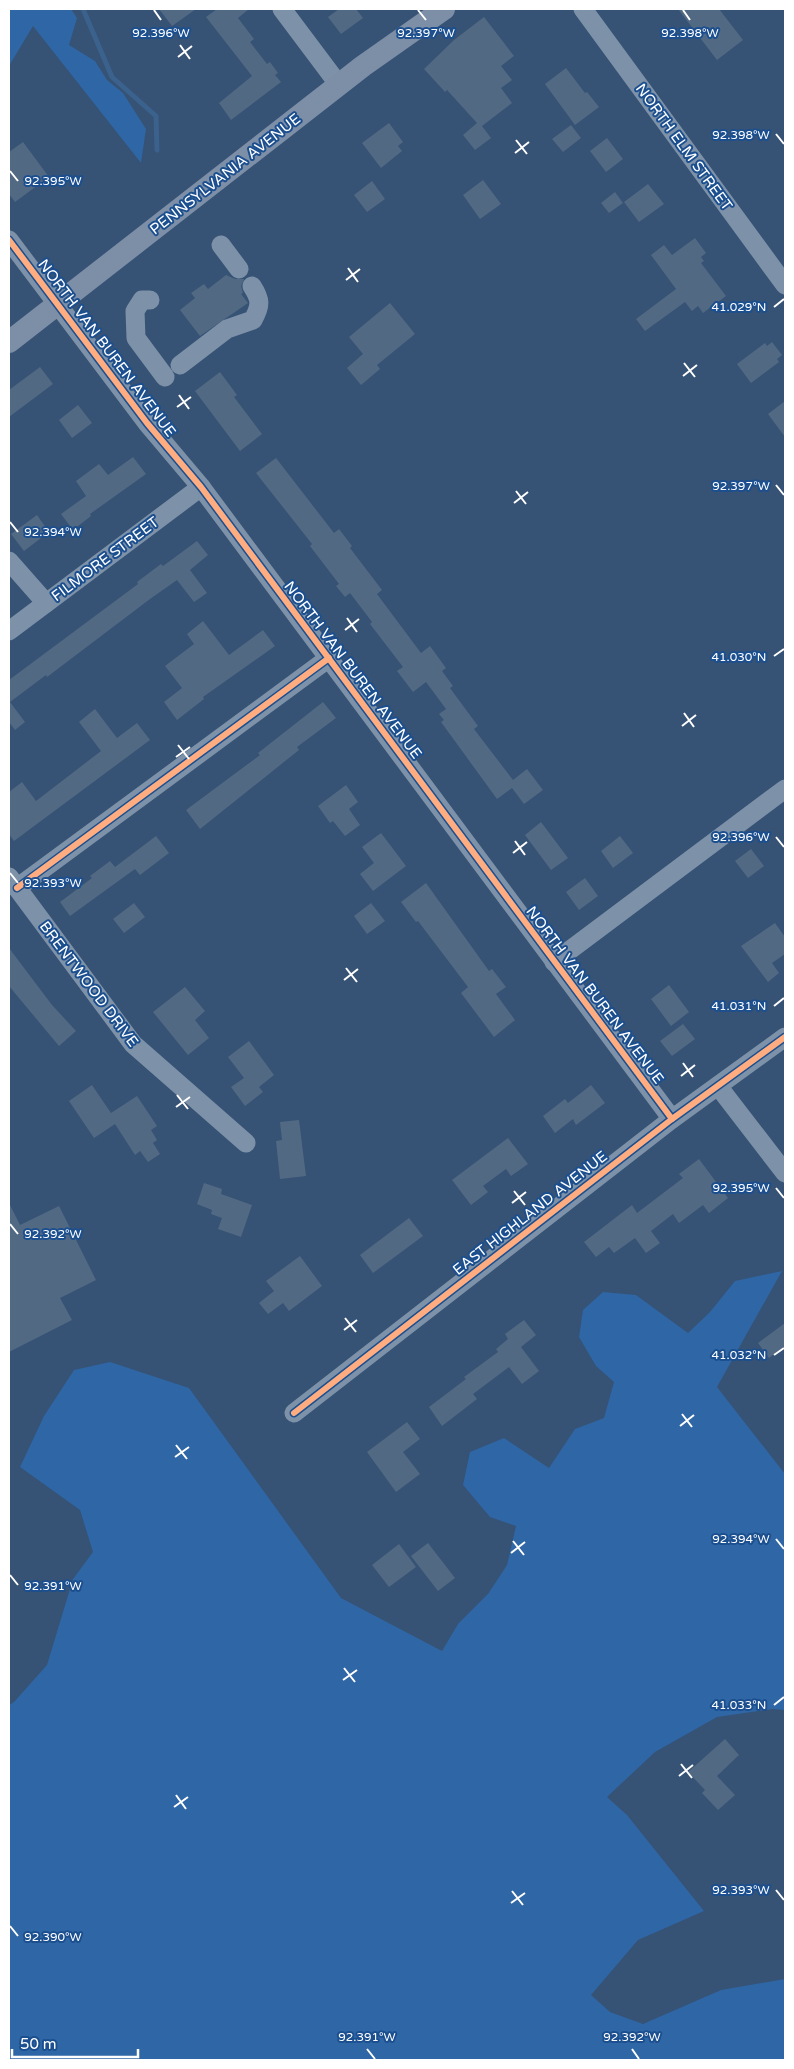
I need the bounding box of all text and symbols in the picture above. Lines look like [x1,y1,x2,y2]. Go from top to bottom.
text: 92.396°W [132,26,190,40]
text: 92.397°W [397,26,455,40]
text: 92.398°W [661,26,719,40]
street label: NORTH ELM STREET [632,80,736,214]
street label: PENNSYLVANIA AVENUE [146,110,304,238]
text: 92.398°W [712,128,770,142]
text: 92.395°W [24,174,82,188]
street label: NORTH VAN BUREN AVENUE [34,256,180,440]
text: 41.029°N [712,300,766,314]
text: 92.397°W [712,479,770,493]
street label: FILMORE STREET [48,513,162,605]
text: 92.394°W [24,525,82,539]
street label: NORTH VAN BUREN AVENUE [280,578,426,762]
text: 41.030°N [712,650,766,664]
text: 92.396°W [712,830,770,844]
text: 92.393°W [24,876,82,890]
street label: NORTH VAN BUREN AVENUE [522,903,668,1087]
street label: BRENTWOOD DRIVE [36,918,142,1050]
text: 41.031°N [712,999,766,1013]
street label: EAST HIGHLAND AVENUE [449,1147,611,1279]
text: 92.395°W [712,1181,770,1195]
text: 92.392°W [24,1227,82,1241]
text: 41.032°N [712,1348,766,1362]
text: 92.394°W [712,1532,770,1546]
text: 92.391°W [24,1579,82,1593]
text: 41.033°N [712,1698,766,1712]
text: 92.393°W [712,1883,770,1897]
text: 92.390°W [24,1930,82,1944]
scale bar [12,2026,139,2058]
text: 92.391°W [338,2030,396,2044]
text: 92.392°W [603,2030,661,2044]
text: 50 m [20,2035,57,2053]

